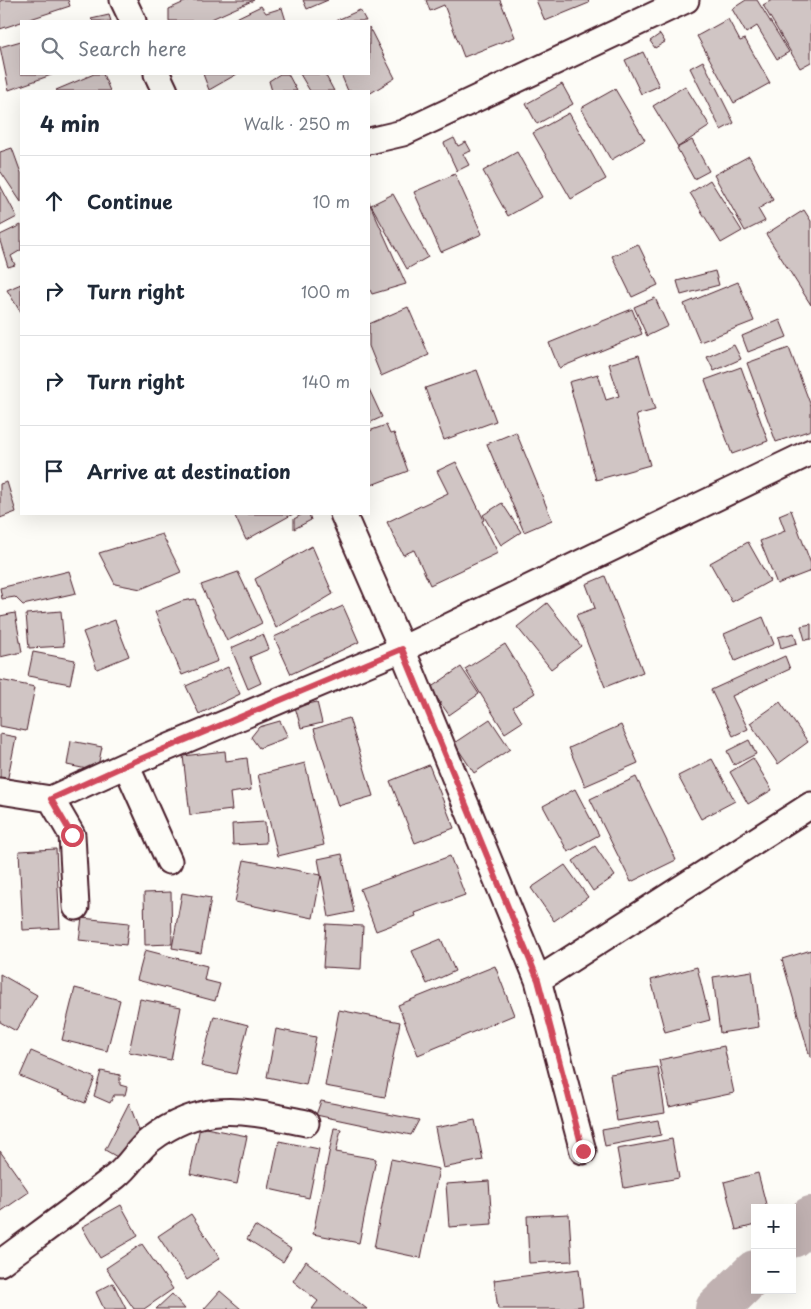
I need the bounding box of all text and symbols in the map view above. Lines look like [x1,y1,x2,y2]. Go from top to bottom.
search box [20,20,370,75]
icon: search [38,34,66,62]
text: Search here [78,34,187,62]
text: 4 min [40,107,100,139]
text: Walk · 250 m [244,111,350,135]
icon: ahead [40,187,68,215]
text: Continue [87,187,173,215]
text: 10 m [313,189,350,213]
icon: right [40,277,68,305]
text: Turn right [87,277,185,305]
text: 100 m [301,279,350,303]
icon: right [40,367,68,395]
text: Turn right [87,367,185,395]
text: 140 m [302,369,350,393]
icon: arrive [40,457,68,485]
text: Arrive at destination [87,457,291,485]
route start [61,824,84,847]
route end [572,1140,595,1163]
map controls [751,1204,796,1294]
button: + [751,1204,796,1249]
button: − [751,1249,796,1294]

